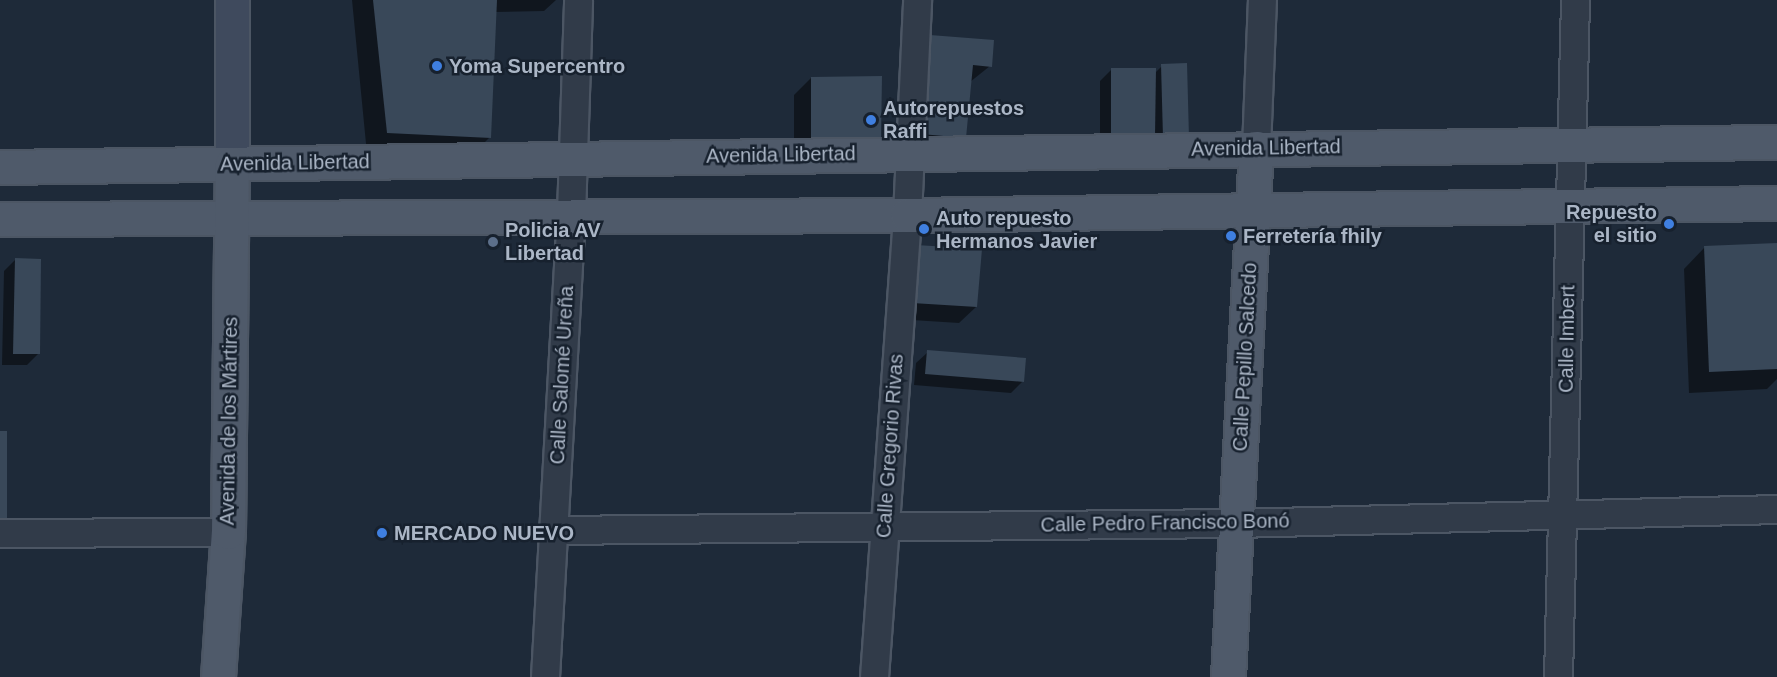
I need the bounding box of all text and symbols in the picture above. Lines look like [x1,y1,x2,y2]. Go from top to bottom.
place label: Yoma Supercentro [449,54,625,78]
marker: Yoma Supercentro [430,59,444,73]
place label: Autorepuestos Raffi [883,96,1024,143]
marker: Autorepuestos Raffi [864,113,878,127]
street label: Avenida Libertad [1191,135,1341,161]
street label: Avenida Libertad [706,142,856,168]
street label: Avenida Libertad [220,150,370,176]
place label: Repuesto el sitio [1566,201,1657,248]
place label: Auto repuesto Hermanos Javier [936,206,1097,253]
marker: Repuesto el sitio [1662,217,1676,231]
place label: Policia AV Libertad [505,219,601,266]
marker: Auto repuesto Hermanos Javier [917,222,931,236]
place label: Ferretería fhily [1243,224,1382,248]
marker: Ferretería fhily [1224,229,1238,243]
marker: Policia AV Libertad [486,235,500,249]
street label: Calle Pepillo Salcedo [1228,262,1262,452]
street label: Calle Salomé Ureña [545,285,579,465]
street label: Calle Imbert [1554,285,1580,393]
street label: Avenida de los Mártires [215,316,243,526]
street label: Calle Gregorio Rivas [872,353,908,539]
street label: Calle Pedro Francisco Bonó [1040,509,1290,537]
place label: MERCADO NUEVO [394,521,574,545]
marker: MERCADO NUEVO [375,526,389,540]

